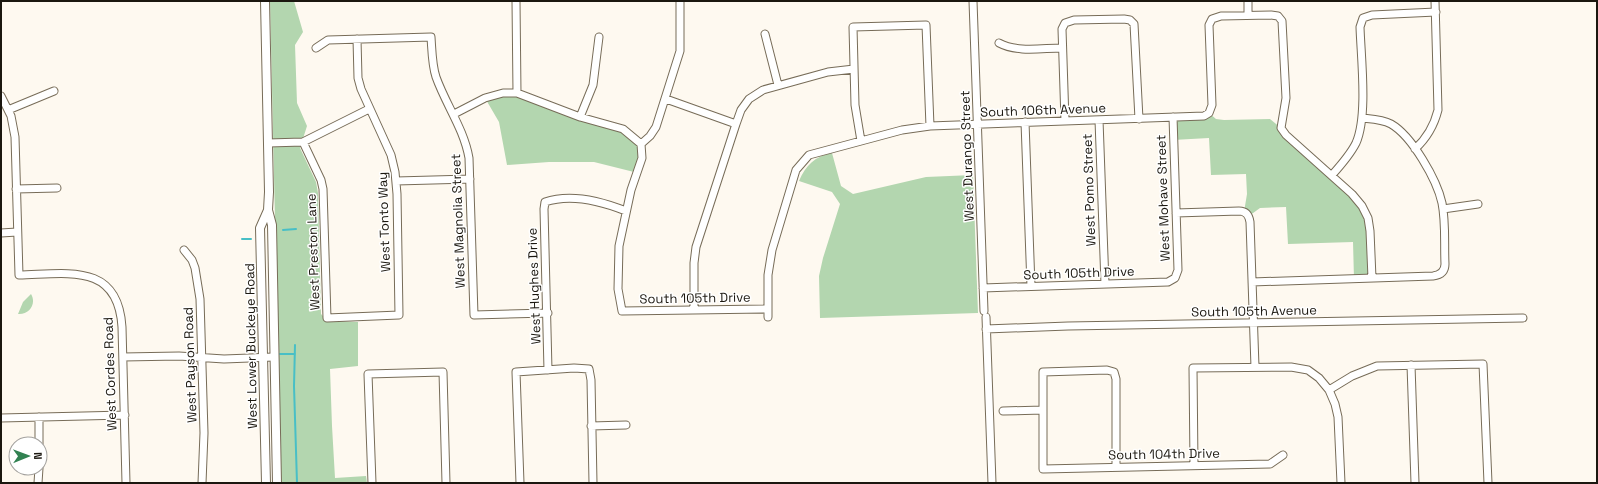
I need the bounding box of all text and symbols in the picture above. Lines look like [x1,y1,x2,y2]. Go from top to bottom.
street label: West Durango Street [956,90,978,222]
street label: South 106th Avenue [980,99,1106,121]
street label: West Pomo Street [1079,133,1099,247]
street label: West Mohave Street [1152,134,1174,262]
street label: West Magnolia Street [447,153,469,289]
street label: West Tonto Way [374,172,394,272]
street label: West Preston Lane [302,193,324,311]
street label: West Hughes Drive [523,227,545,345]
street label: West Lower Buckeye Road [241,263,261,429]
street label: South 105th Drive [1023,263,1135,283]
street label: South 105th Drive [639,289,751,307]
street label: South 105th Avenue [1191,301,1317,321]
street label: West Payson Road [179,307,201,423]
street label: West Cordes Road [100,317,120,431]
north arrow [8,436,48,476]
street label: South 104th Drive [1108,445,1220,463]
text: N [31,452,45,460]

